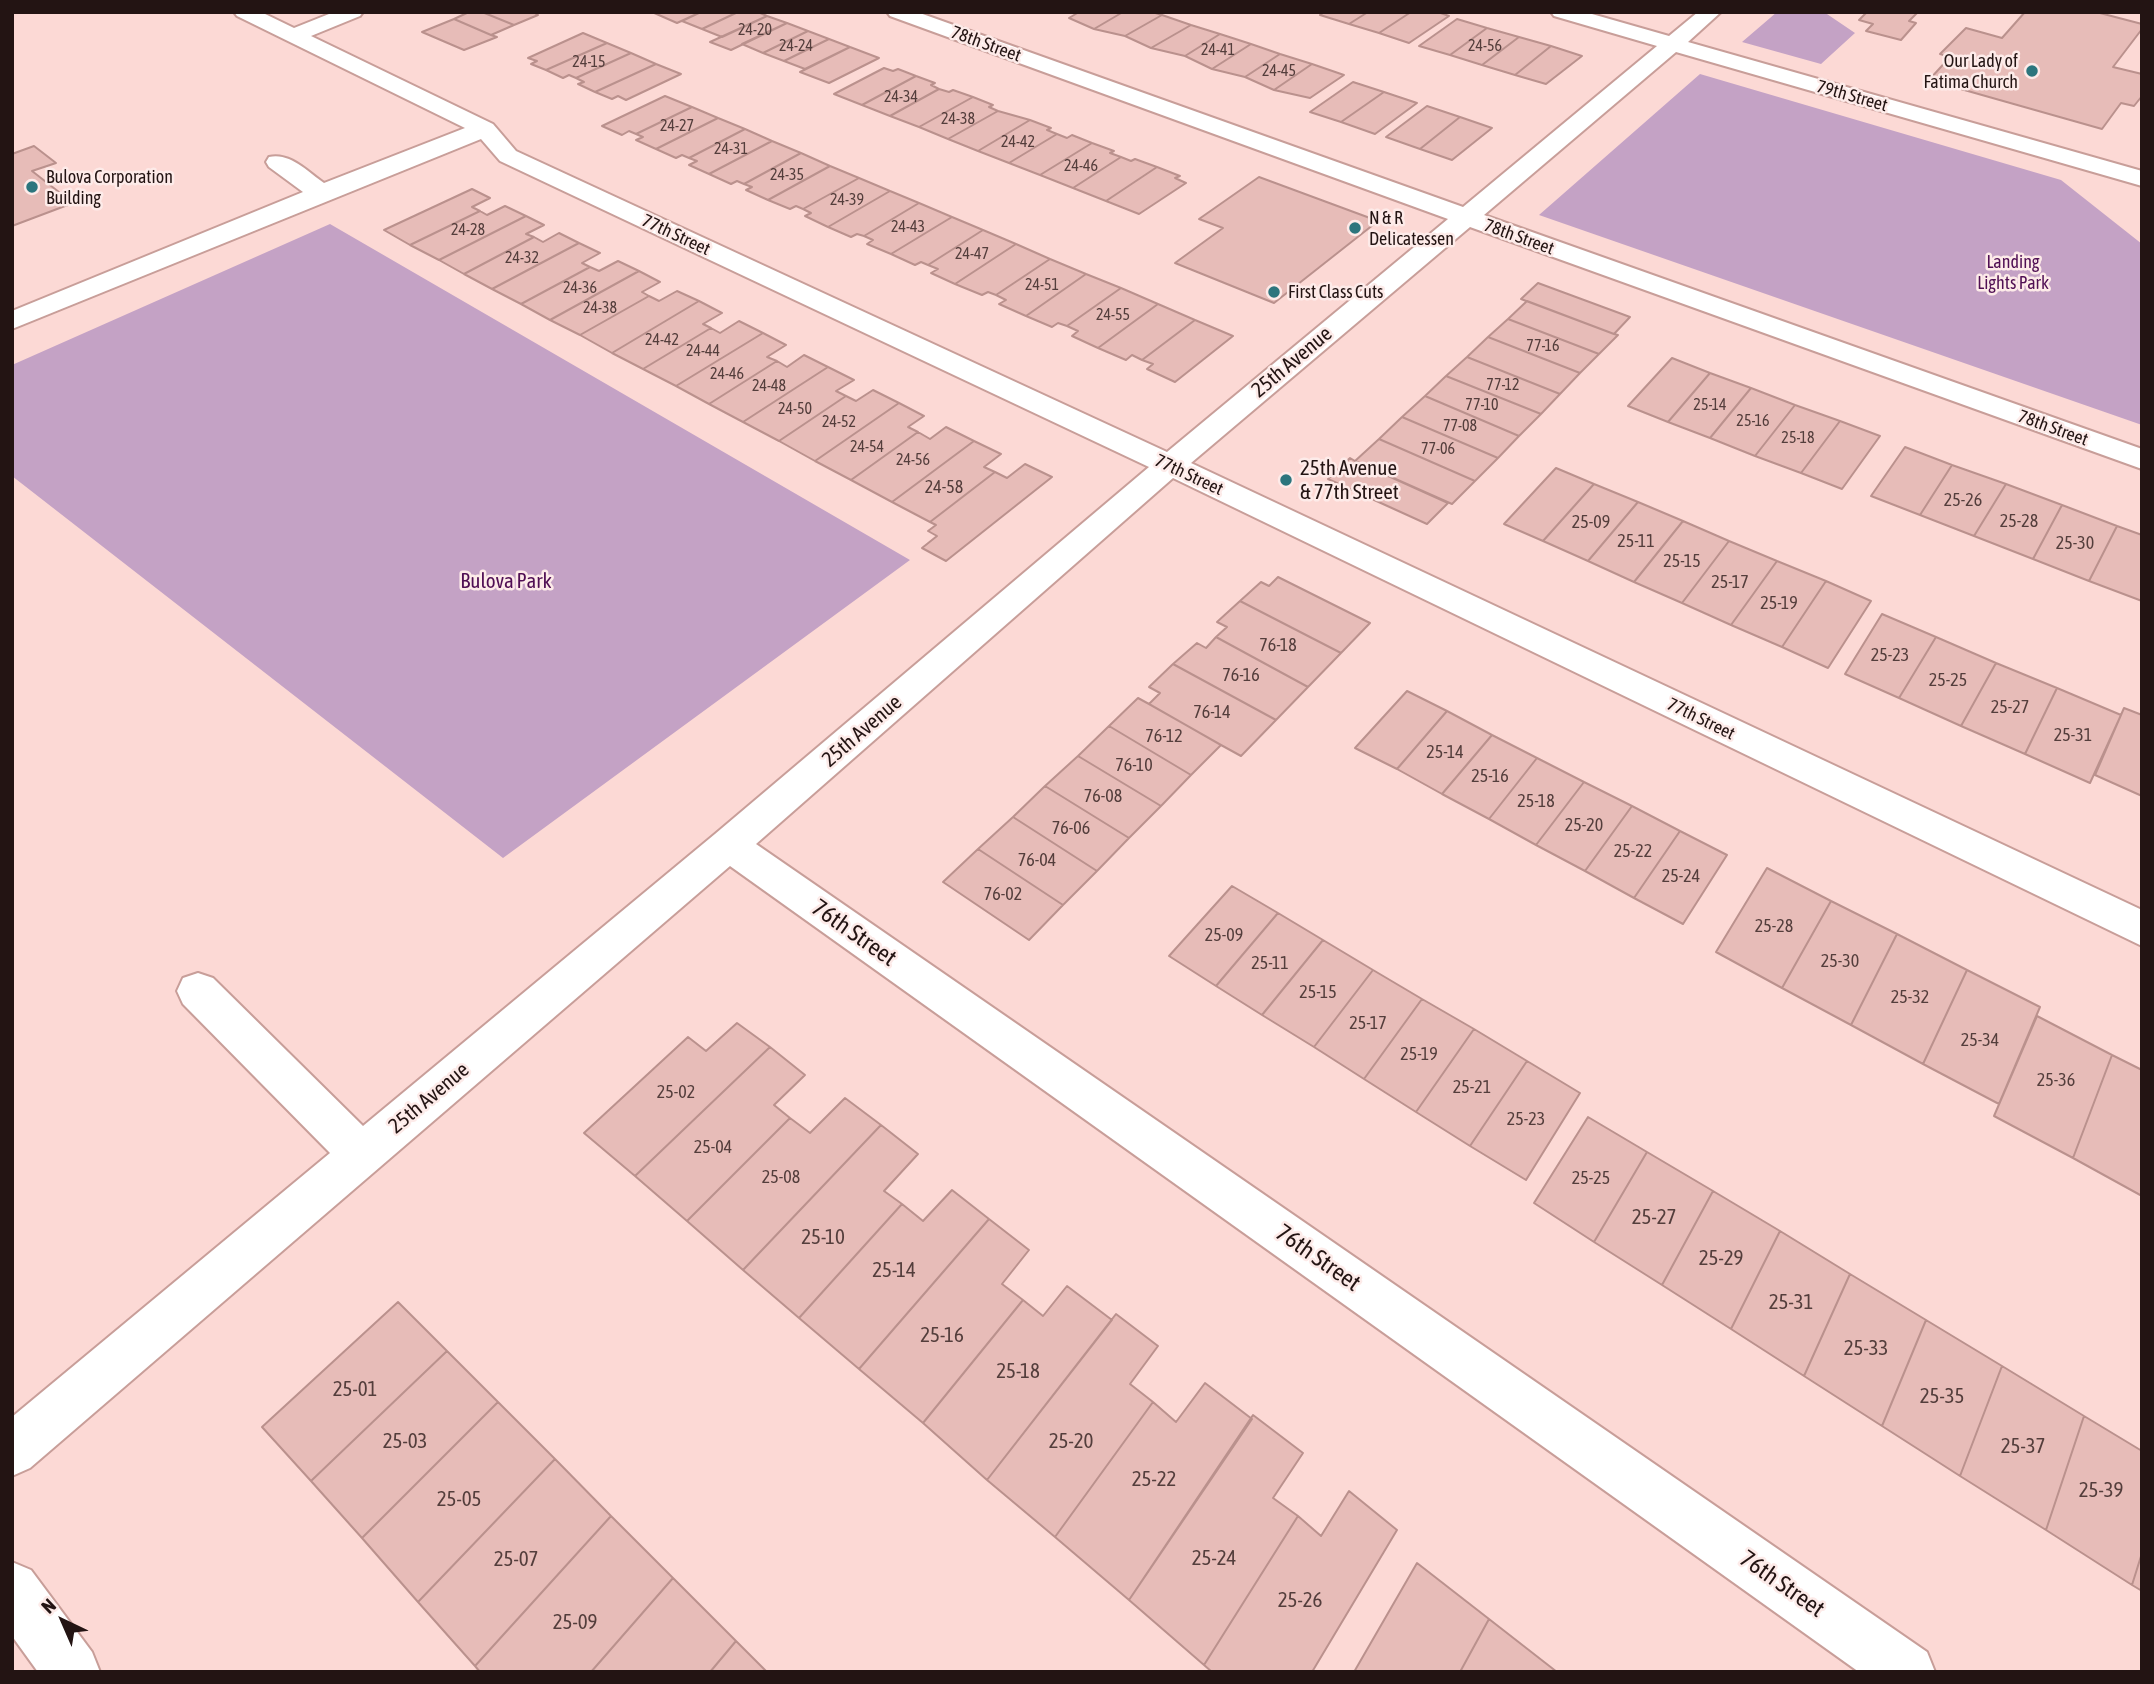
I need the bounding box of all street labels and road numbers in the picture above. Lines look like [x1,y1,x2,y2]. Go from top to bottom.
street label: 78th Street [948,21,1024,67]
street label: 79th Street [1814,76,1890,116]
street label: 77th Street [638,210,714,260]
street label: 78th Street [1481,214,1557,260]
street label: 25th Avenue [1247,321,1337,403]
street label: 78th Street [2015,405,2091,451]
street label: 77th Street [1151,450,1227,500]
street label: 25th Avenue [817,690,907,772]
street label: 77th Street [1664,693,1738,745]
street label: 76th Street [806,893,902,973]
street label: 25th Avenue [384,1057,474,1139]
street label: 76th Street [1270,1218,1366,1298]
street label: 76th Street [1734,1544,1830,1624]

